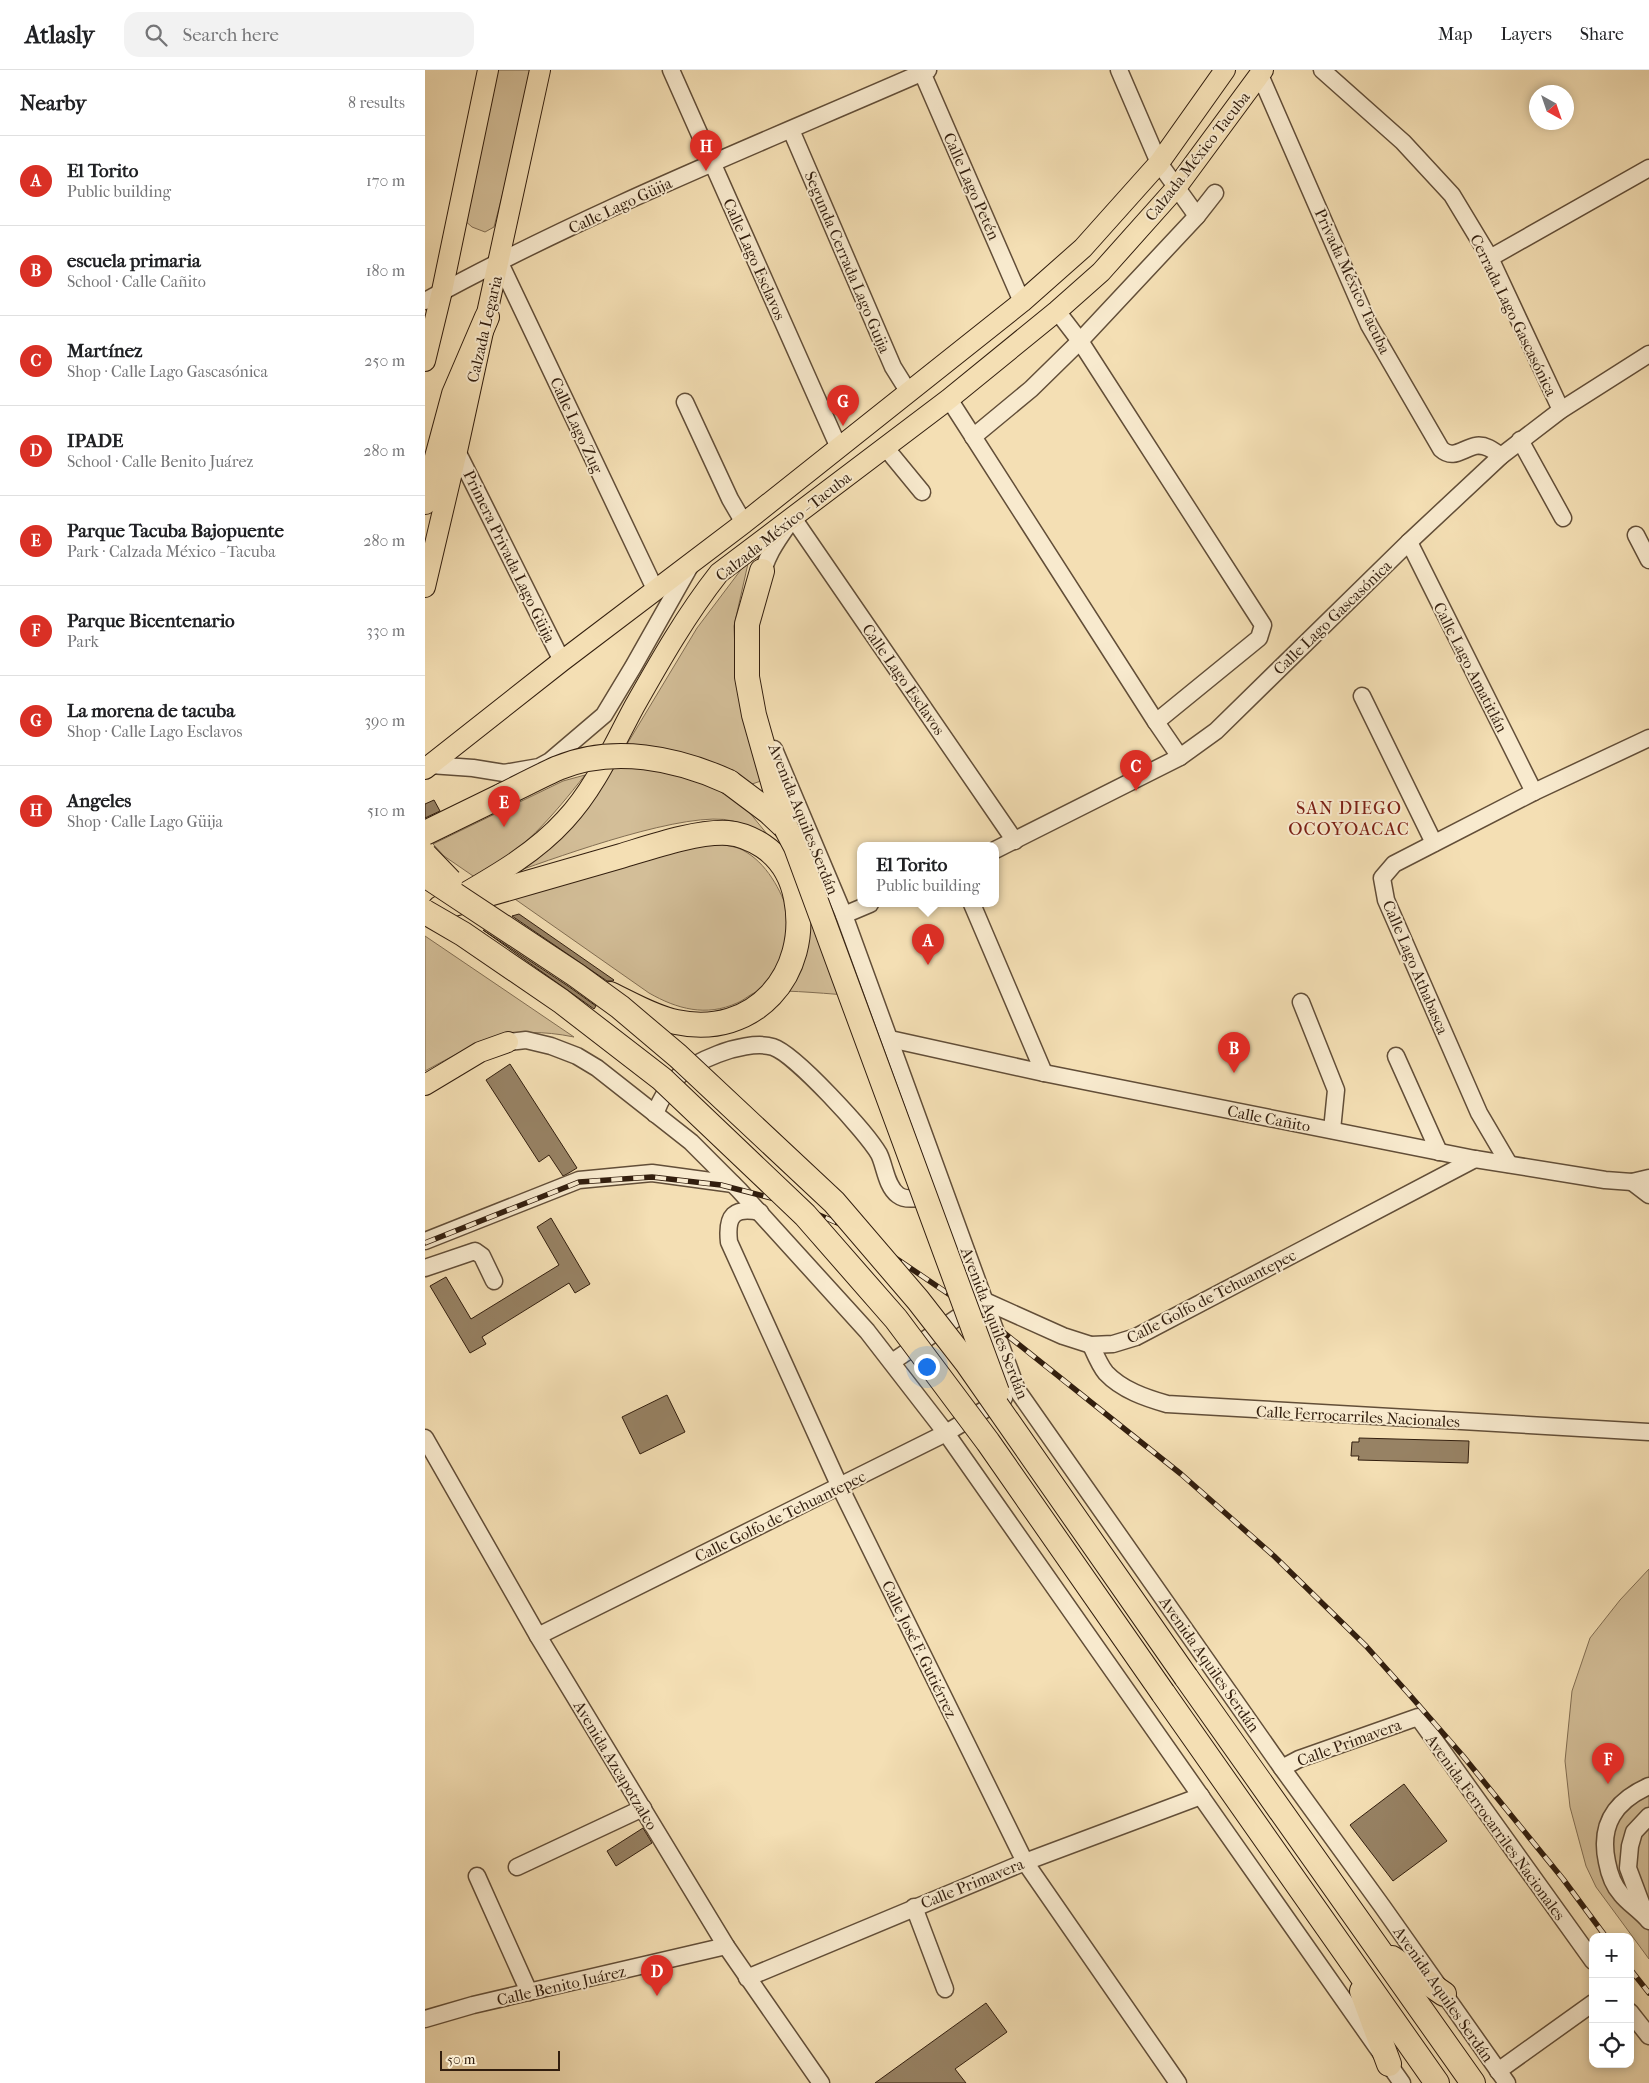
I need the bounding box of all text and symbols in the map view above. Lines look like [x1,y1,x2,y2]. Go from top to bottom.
search box [124,12,474,57]
text: Atlasly [25,21,94,49]
icon: search [142,21,170,49]
text: Search here [182,24,279,46]
text: Map [1438,24,1472,45]
text: Layers [1500,24,1552,45]
text: Share [1580,24,1624,45]
north arrow [1529,85,1574,130]
street label: Calzada México Tacuba [1141,87,1254,225]
text: Nearby [20,91,86,115]
text: 8 results [348,93,405,112]
pin: H [690,130,722,171]
street label: Calle Lago Petén [939,130,1004,243]
text: El Torito [67,160,138,182]
street label: Segunda Cerrada Lago Guija [801,168,895,357]
text: A [31,171,41,190]
text: 170 m [366,171,405,190]
street label: Calle Lago Güija [565,173,675,238]
text: Public building [67,182,171,201]
street label: Calle Lago Esclavos [719,195,790,323]
street label: Privada México Tacuba [1311,206,1395,357]
street label: Cerrada Lago Gascasónica [1466,231,1561,400]
text: escuela primaria [67,250,201,272]
text: B [31,261,41,280]
text: 180 m [366,261,405,280]
text: School · Calle Cañito [67,272,206,291]
street label: Calzada Legaria [463,273,506,384]
text: Martínez [67,340,143,362]
text: C [31,351,41,370]
text: 250 m [364,351,405,370]
text: Shop · Calle Lago Gascasónica [67,362,268,381]
street label: Calle Lago Zug [546,374,607,477]
pin: G [827,385,859,426]
text: IPADE [67,430,123,452]
text: D [30,441,42,460]
text: 280 m [363,441,405,460]
text: School · Calle Benito Juárez [67,452,253,471]
street label: Primera Privada Lago Güija [460,467,560,646]
street label: Calzada México - Tacuba [712,467,855,585]
text: Parque Tacuba Bajopuente [67,520,284,542]
text: E [31,531,41,550]
text: 280 m [363,531,405,550]
text: Park · Calzada México - Tacuba [67,542,276,561]
street label: Calle Lago Gascasónica [1269,556,1396,679]
street label: Calle Lago Amatitlán [1429,599,1512,736]
text: Parque Bicentenario [67,610,235,632]
street label: Calle Lago Esclavos [858,620,949,739]
text: F [32,621,40,640]
text: 330 m [366,621,405,640]
text: Park [67,632,99,651]
text: La morena de tacuba [67,700,235,722]
text: G [30,711,42,730]
text: 390 m [364,711,405,730]
text: Shop · Calle Lago Esclavos [67,722,242,741]
street label: Avenida Aquiles Serdán [764,740,843,898]
pin: C [1120,750,1152,791]
pin: E [488,786,520,827]
text: Angeles [67,790,131,812]
district label: SAN DIEGO OCOYOACAC [1288,798,1410,840]
text: H [30,801,42,820]
text: 510 m [367,801,405,820]
text: Shop · Calle Lago Güija [67,812,223,831]
popup [857,842,999,907]
text: El Torito [876,854,947,876]
text: Public building [876,876,980,895]
street label: Calle Lago Athabasca [1379,897,1453,1038]
pin: A [912,924,944,965]
pin: B [1218,1032,1250,1073]
street label: Calle Cañito [1226,1101,1312,1136]
street label: Avenida Aquiles Serdán [956,1244,1033,1402]
street label: Calle Golfo de Tehuantepec [1123,1245,1299,1347]
your location [914,1354,940,1380]
street label: Calle Ferrocarriles Nacionales [1255,1402,1461,1431]
street label: Calle Golfo de Tehuantepec [692,1467,869,1566]
street label: Calle José F. Gutiérrez [878,1577,961,1721]
street label: Avenida Aquiles Serdán [1155,1592,1264,1736]
street label: Avenida Azcapotzalco [569,1696,662,1833]
street label: Calle Primavera [1294,1715,1405,1770]
street label: Avenida Ferrocarriles Nacionales [1421,1730,1570,1924]
pin: F [1592,1743,1624,1784]
street label: Calle Primavera [918,1854,1027,1913]
street label: Avenida Aquiles Serdán [1389,1922,1498,2066]
map controls [1589,1933,1634,2068]
button: + [1589,1933,1634,1978]
pin: D [641,1955,673,1996]
street label: Calle Benito Juárez [495,1961,627,2010]
button: − [1589,1978,1634,2023]
button: locate [1589,2023,1634,2068]
scale bar [440,2048,560,2071]
text: 50 m [447,2051,475,2068]

